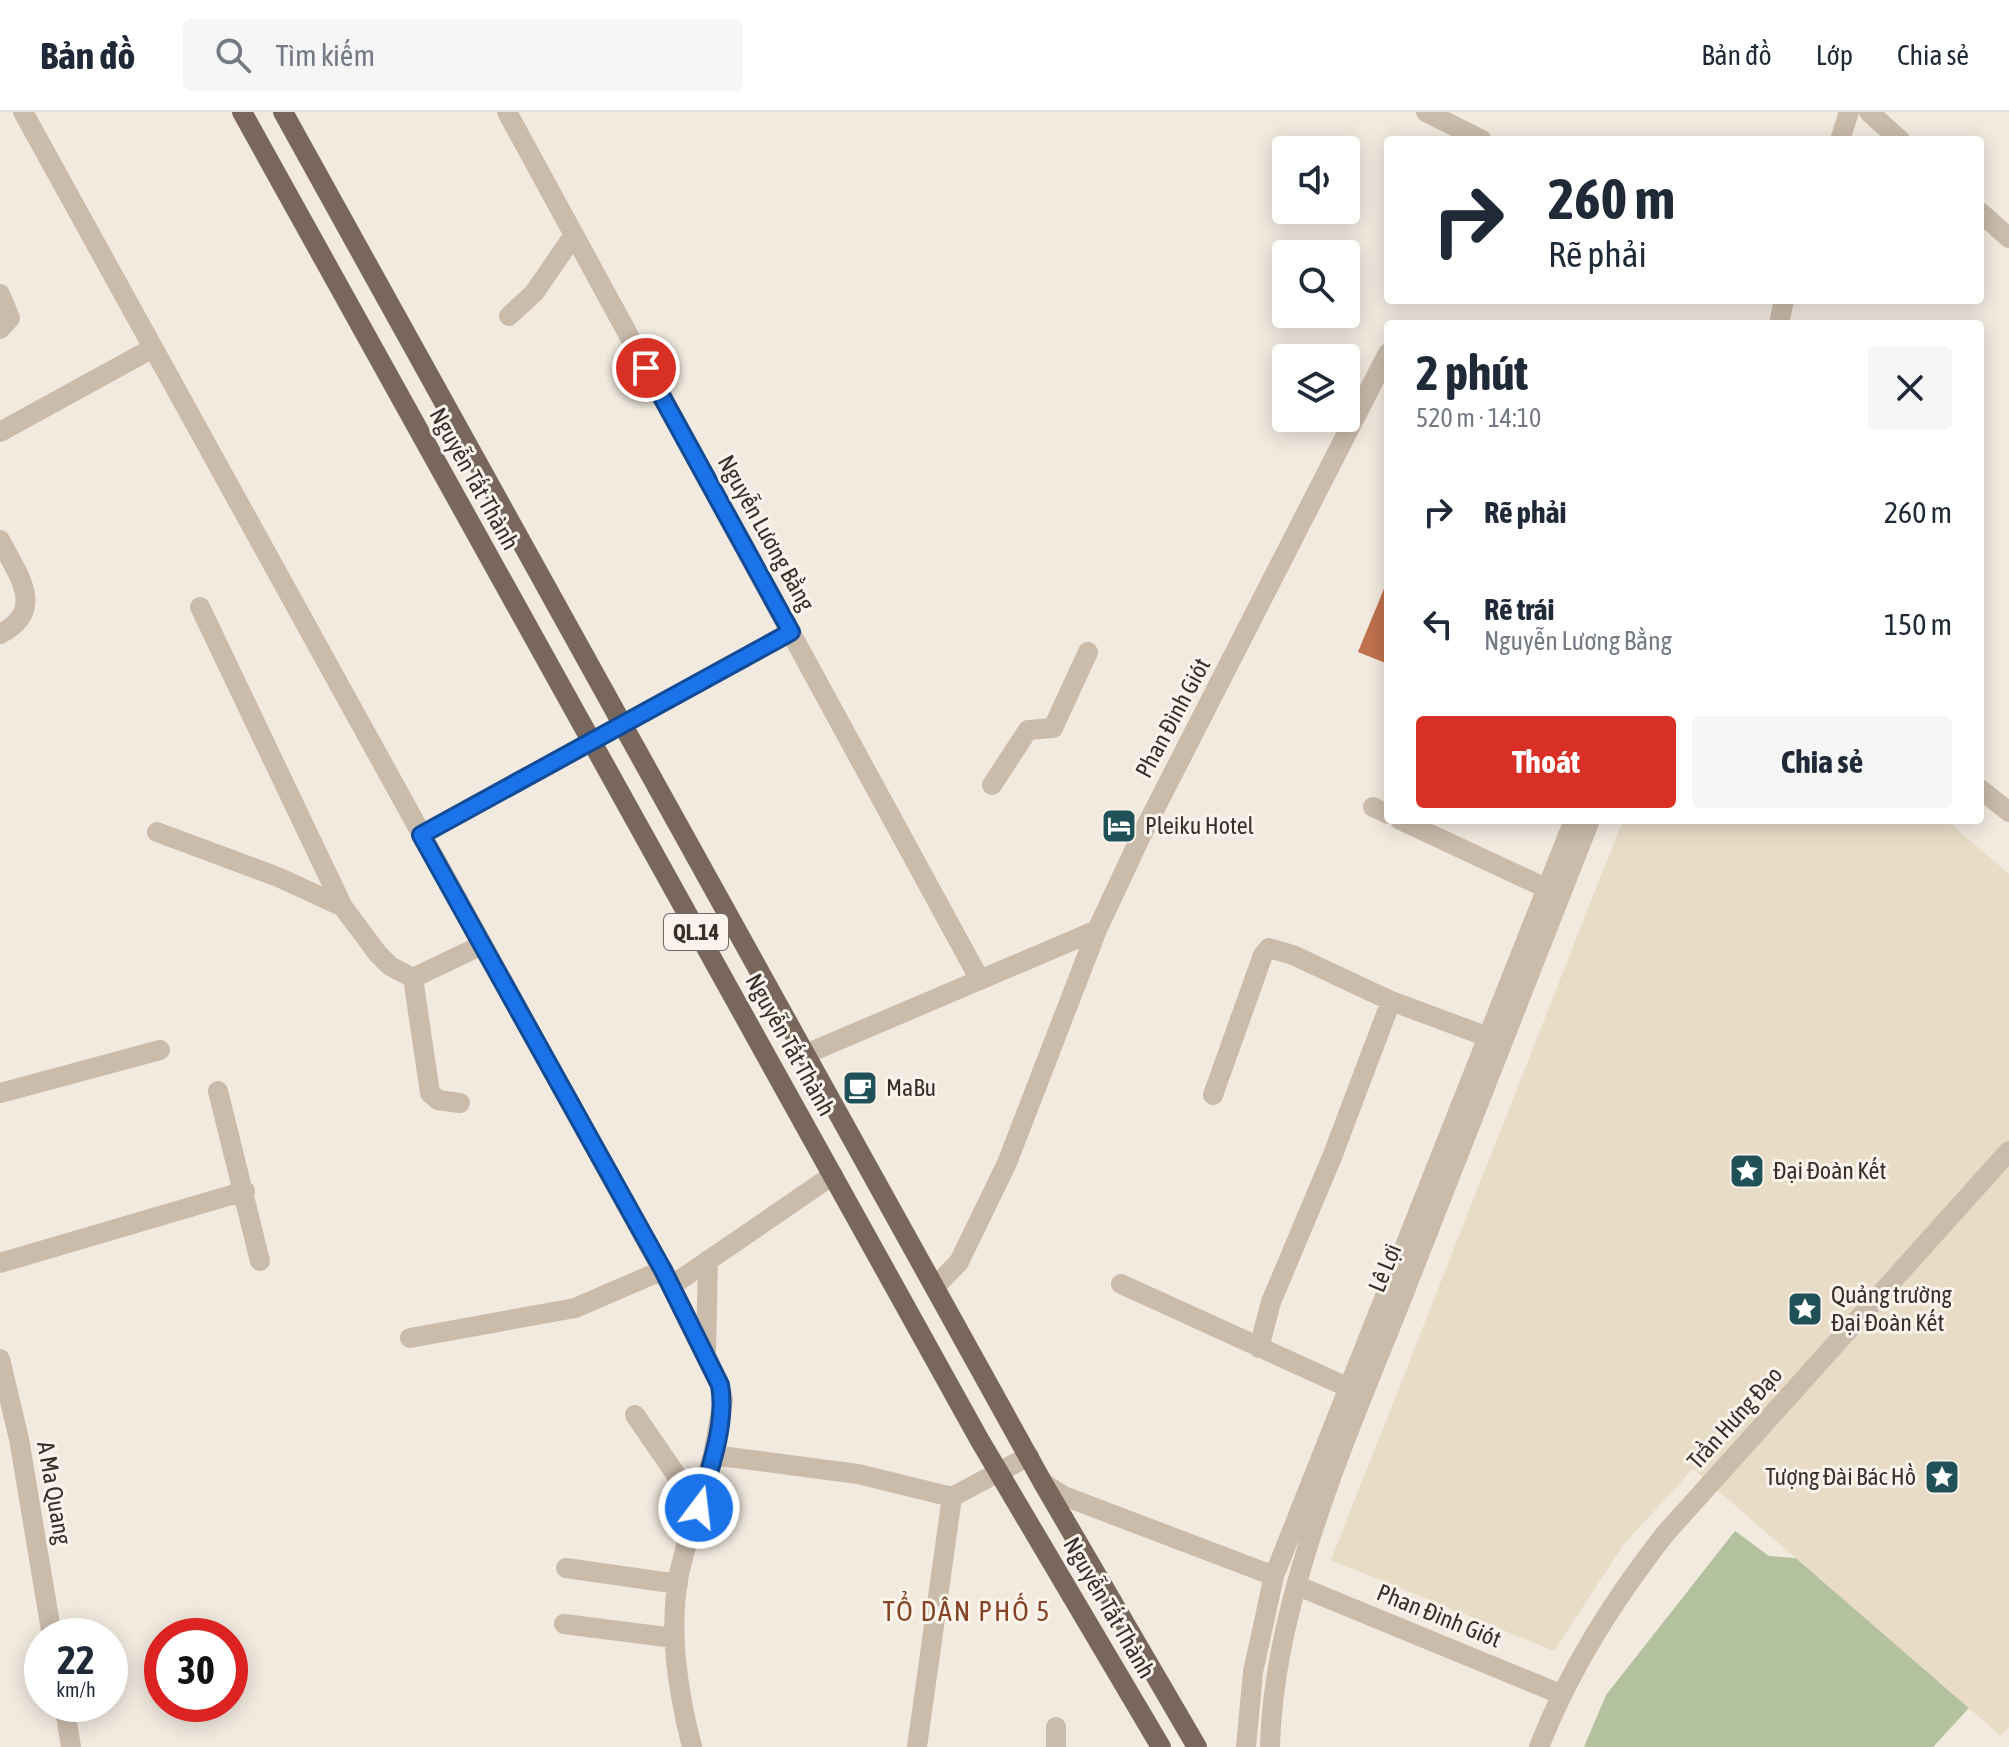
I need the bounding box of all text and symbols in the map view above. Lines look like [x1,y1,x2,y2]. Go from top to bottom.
search box [183,19,743,91]
icon: search [211,33,255,77]
text: Bản đồ [40,34,135,77]
text: Tìm kiếm [275,38,375,72]
text: Bản đồ [1701,39,1772,71]
text: Lớp [1816,39,1853,71]
text: Chia sẻ [1897,39,1969,71]
map controls [1272,136,1360,432]
button: sound [1272,136,1360,224]
text: 260 m [1548,167,1675,231]
icon: right [1416,168,1520,272]
text: Rẽ phải [1548,233,1647,275]
button: search [1272,240,1360,328]
pin [612,334,680,402]
button: layers [1272,344,1360,432]
text: 2 phút [1416,345,1528,400]
icon: arrive [624,346,668,390]
button: close [1868,346,1952,430]
street label: Nguyễn Tất Thành [424,403,525,554]
text: 520 m · 14:10 [1416,403,1541,433]
street label: Nguyễn Lương Bằng [713,450,821,616]
icon: right [1416,490,1460,534]
text: Rẽ phải [1484,495,1566,529]
text: 260 m [1884,495,1952,529]
text: Rẽ trái [1484,592,1554,626]
icon: left [1416,602,1460,646]
text: 150 m [1884,607,1952,641]
text: Nguyễn Lương Bằng [1484,626,1672,656]
street label: Phan Đình Giót [1130,653,1215,782]
button: Thoát [1416,716,1676,808]
button: Chia sẻ [1692,716,1952,808]
hotel icon: Pleiku Hotel [1100,807,1138,845]
place label: Pleiku Hotel [1145,812,1255,839]
road number: QL.14 [664,914,728,950]
street label: Nguyễn Tất Thành [740,969,841,1120]
cafe icon: MaBu [841,1069,879,1107]
place label: MaBu [886,1074,936,1101]
place icon: Đại Đoàn Kết [1728,1152,1766,1190]
place label: Đại Đoàn Kết [1773,1157,1886,1184]
street label: Lê Lợi [1363,1240,1406,1296]
place label: Quảng trường Đại Đoàn Kết [1831,1281,1953,1336]
place icon: Quảng trường Đại Đoàn Kết [1786,1290,1824,1328]
street label: Trần Hưng Đạo [1682,1361,1788,1474]
street label: A Ma Quang [32,1439,77,1547]
place icon: Tượng Đài Bác Hồ [1923,1458,1961,1496]
place label: Tượng Đài Bác Hồ [1765,1463,1916,1490]
position arrow [657,1466,741,1550]
street label: Nguyễn Tất Thành [1058,1533,1161,1683]
street label: Phan Đình Giót [1373,1578,1505,1653]
district label: TỔ DÂN PHỐ 5 [882,1590,1052,1627]
speed limit sign: 30 [144,1618,248,1722]
text: 22 [57,1637,95,1682]
text: km/h [56,1678,96,1701]

